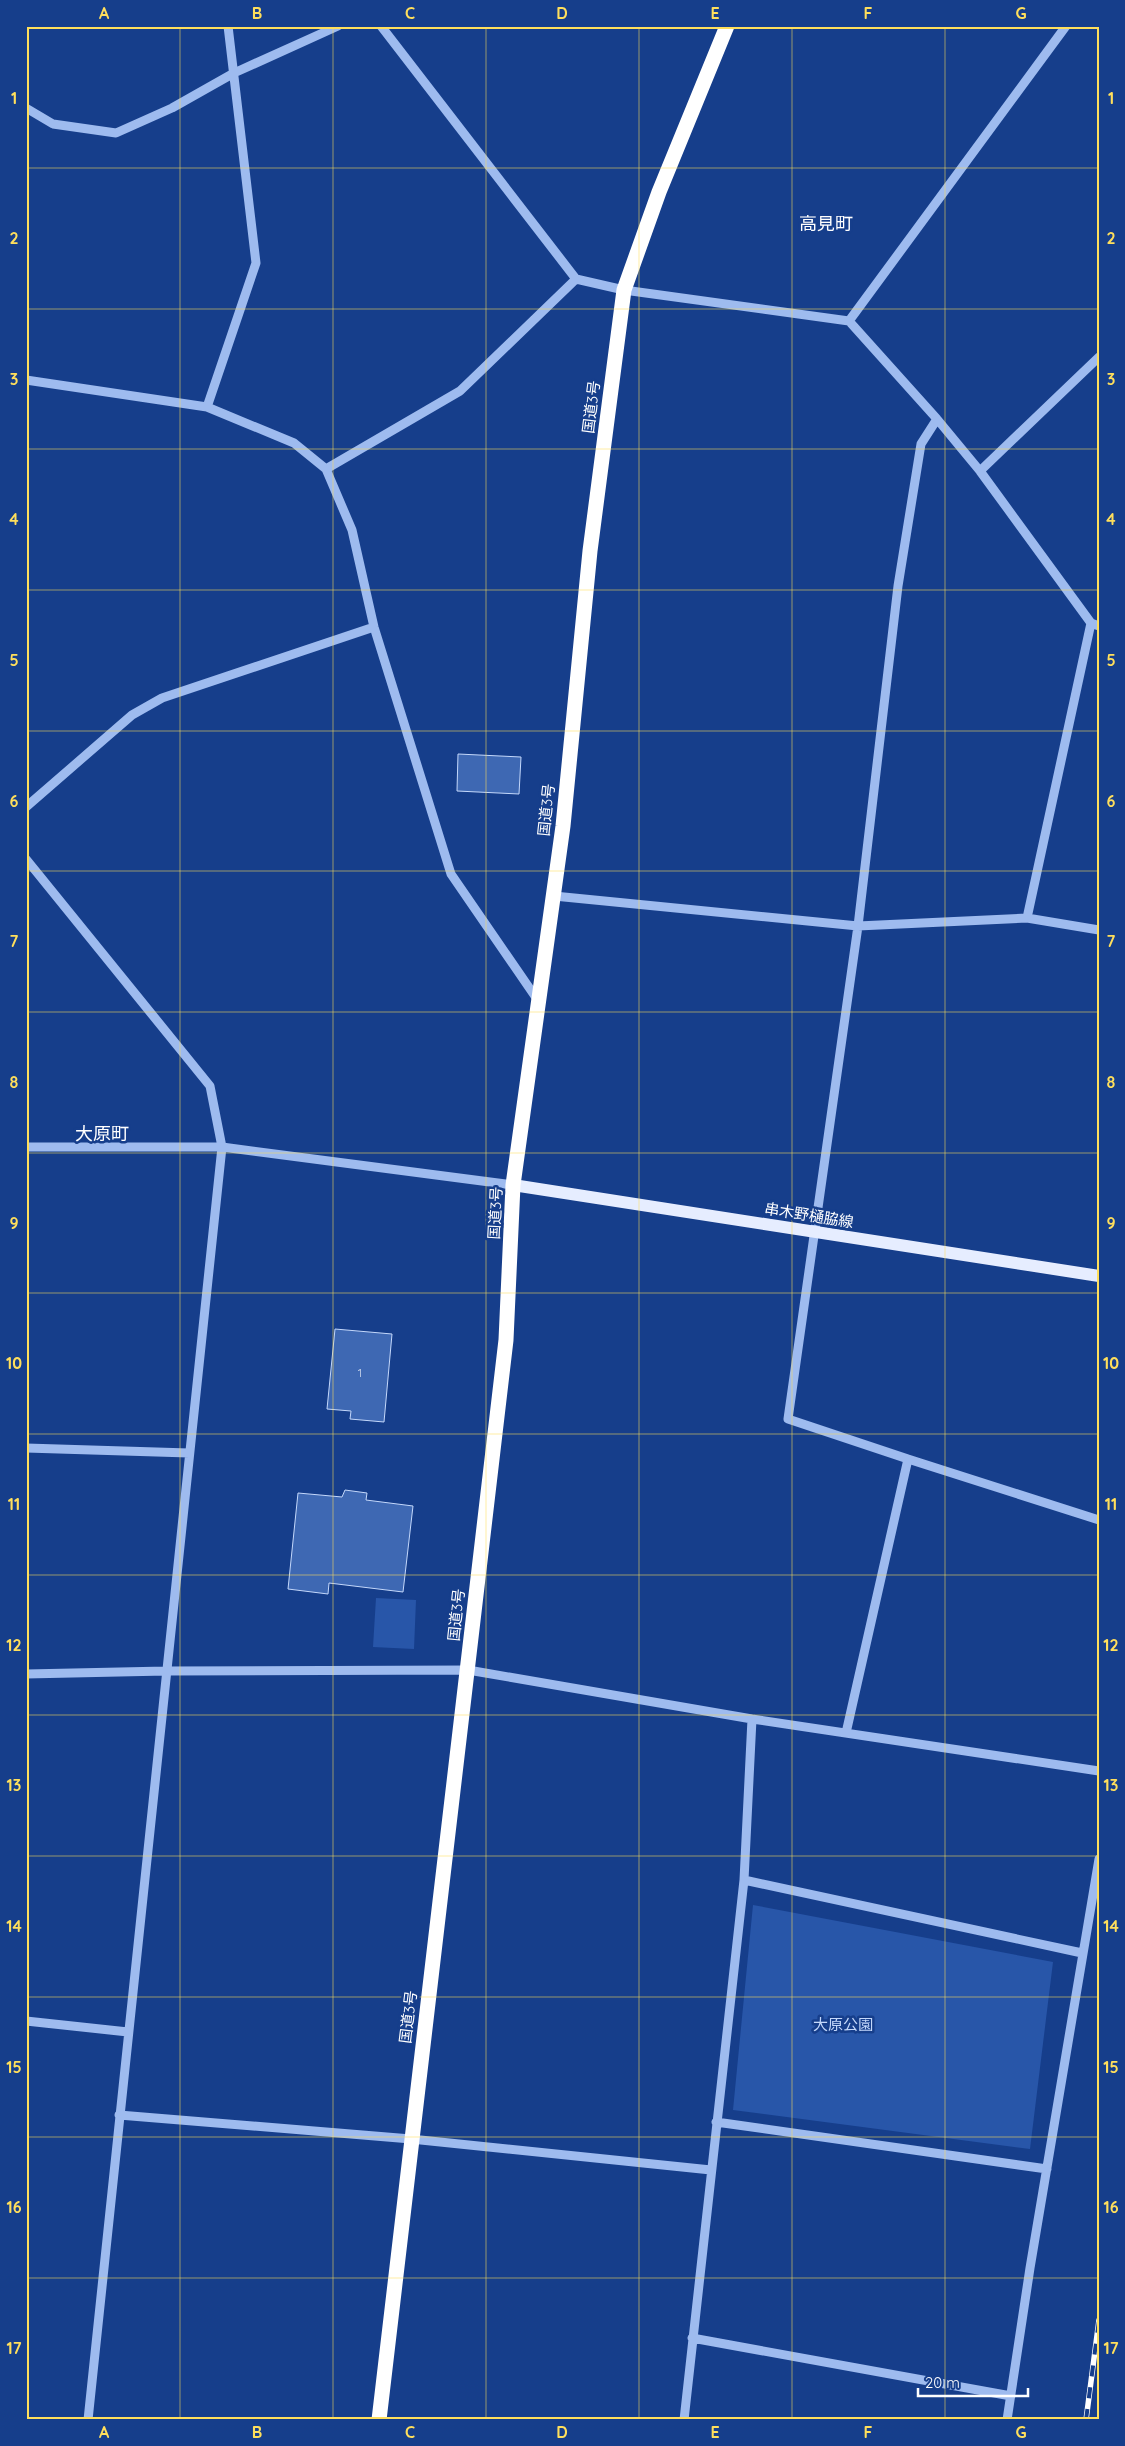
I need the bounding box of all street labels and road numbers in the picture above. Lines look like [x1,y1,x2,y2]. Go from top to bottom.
street label: 国道3号 [578,380,604,434]
street label: 国道3号 [534,783,558,837]
street label: 国道3号 [484,1186,506,1240]
street label: 串木野樋脇線 [763,1199,855,1231]
street label: 国道3号 [444,1588,468,1642]
street label: 国道3号 [395,1990,421,2044]

